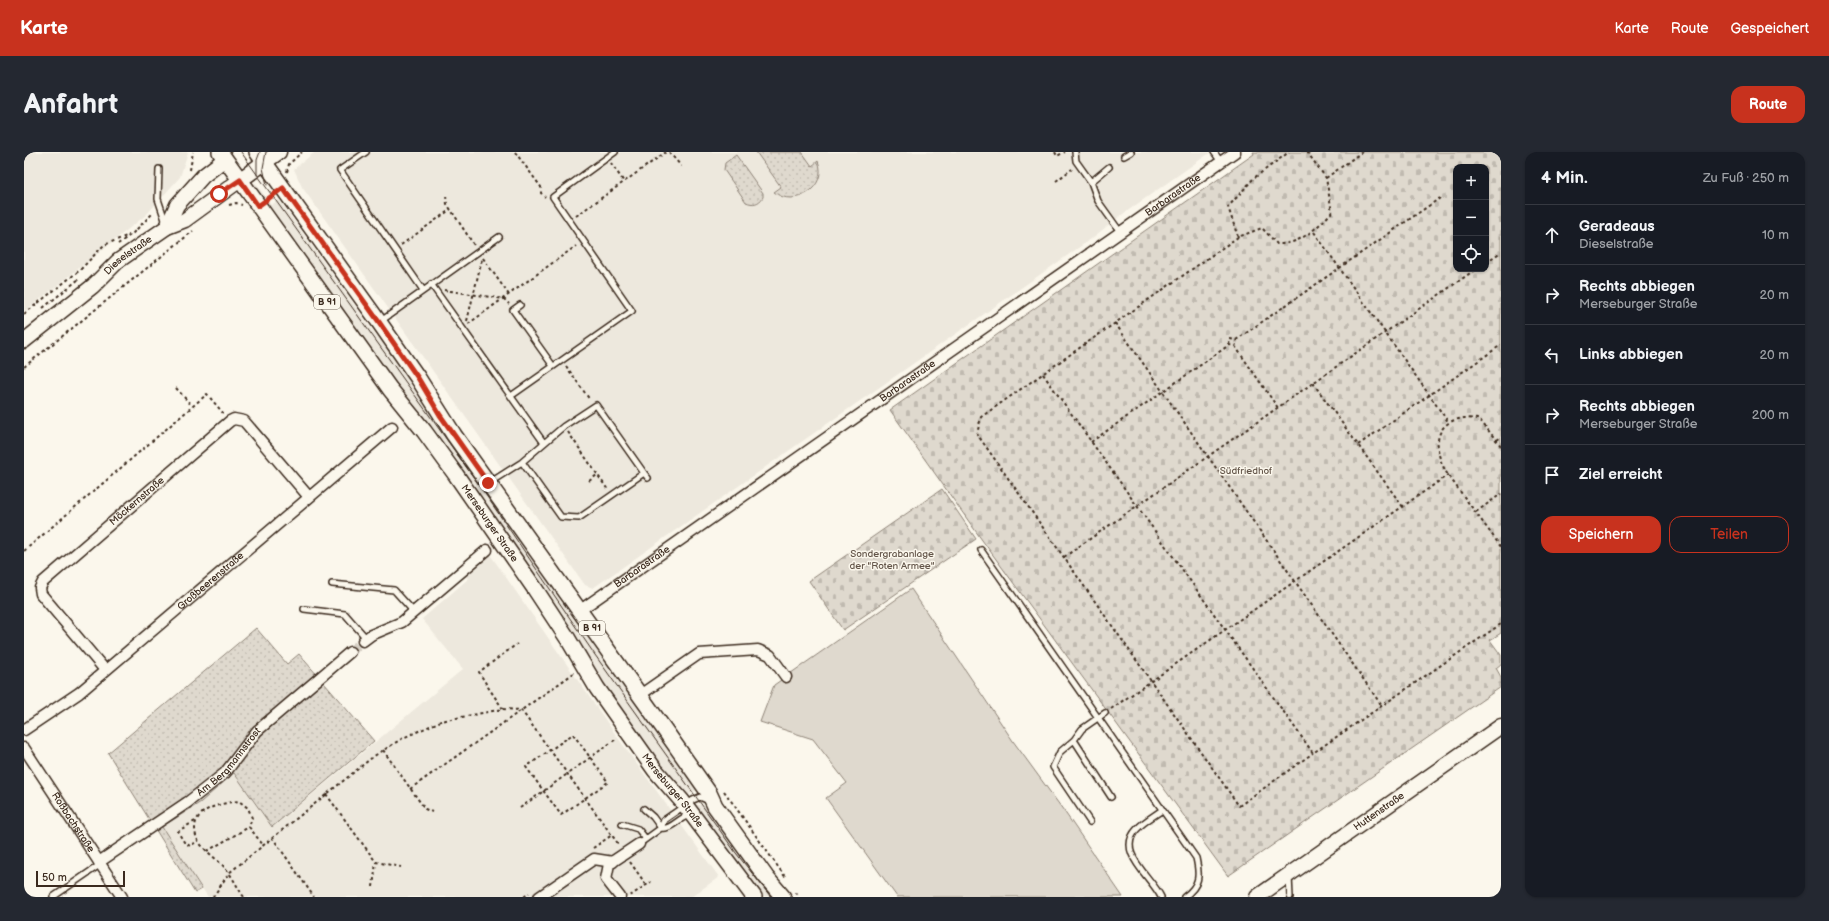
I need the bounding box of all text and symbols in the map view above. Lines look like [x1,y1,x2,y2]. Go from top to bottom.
text: Karte [20,17,68,40]
text: Karte [1615,20,1649,37]
text: Route [1671,20,1709,37]
text: Gespeichert [1731,20,1809,37]
button: Route [1731,86,1805,123]
text: Anfahrt [24,88,118,121]
map controls [1453,164,1489,272]
button: + [1453,164,1489,200]
text: 4 Min. [1541,168,1588,188]
text: Zu Fuß · 250 m [1703,170,1789,186]
street label: Barbarastraße [1143,172,1203,219]
route start [210,185,228,203]
button: − [1453,200,1489,236]
text: Geradeaus [1579,217,1655,236]
icon: ahead [1541,224,1563,246]
text: 10 m [1762,227,1789,243]
street label: Dieselstraße [102,233,154,277]
button: locate [1453,236,1489,272]
text: Dieselstraße [1579,236,1653,252]
text: Rechts abbiegen [1579,277,1695,296]
icon: right [1541,284,1563,306]
text: 20 m [1759,287,1789,303]
road number: B 91 [314,295,340,309]
text: Merseburger Straße [1579,296,1697,312]
icon: left [1541,344,1563,366]
text: Links abbiegen [1579,345,1683,364]
text: 20 m [1759,347,1789,363]
street label: Barbarastraße [877,357,938,405]
text: Rechts abbiegen [1579,397,1695,416]
icon: right [1541,404,1563,426]
text: 200 m [1752,407,1789,423]
text: Merseburger Straße [1579,416,1697,432]
icon: arrive [1541,464,1563,486]
park label: Südfriedhof [1220,465,1272,477]
text: Ziel erreicht [1579,465,1662,484]
street label: Möckernstraße [107,474,167,528]
route end [479,474,497,492]
street label: Merseburger Straße [459,482,520,564]
button: Speichern [1541,516,1661,553]
button: Teilen [1669,516,1789,553]
street label: Barbarastraße [612,543,672,590]
park label: Sondergrabanlage der "Roten Armee" [850,548,935,572]
street label: Großbeerenstraße [175,550,246,613]
road number: B 91 [579,621,605,635]
street label: Am Bergmannstrost [194,725,263,799]
street label: Merseburger Straße [639,751,706,830]
street label: Roßbachstraße [49,790,97,855]
street label: Huttenstraße [1351,790,1407,833]
scale bar [36,869,125,888]
text: 50 m [42,871,67,884]

